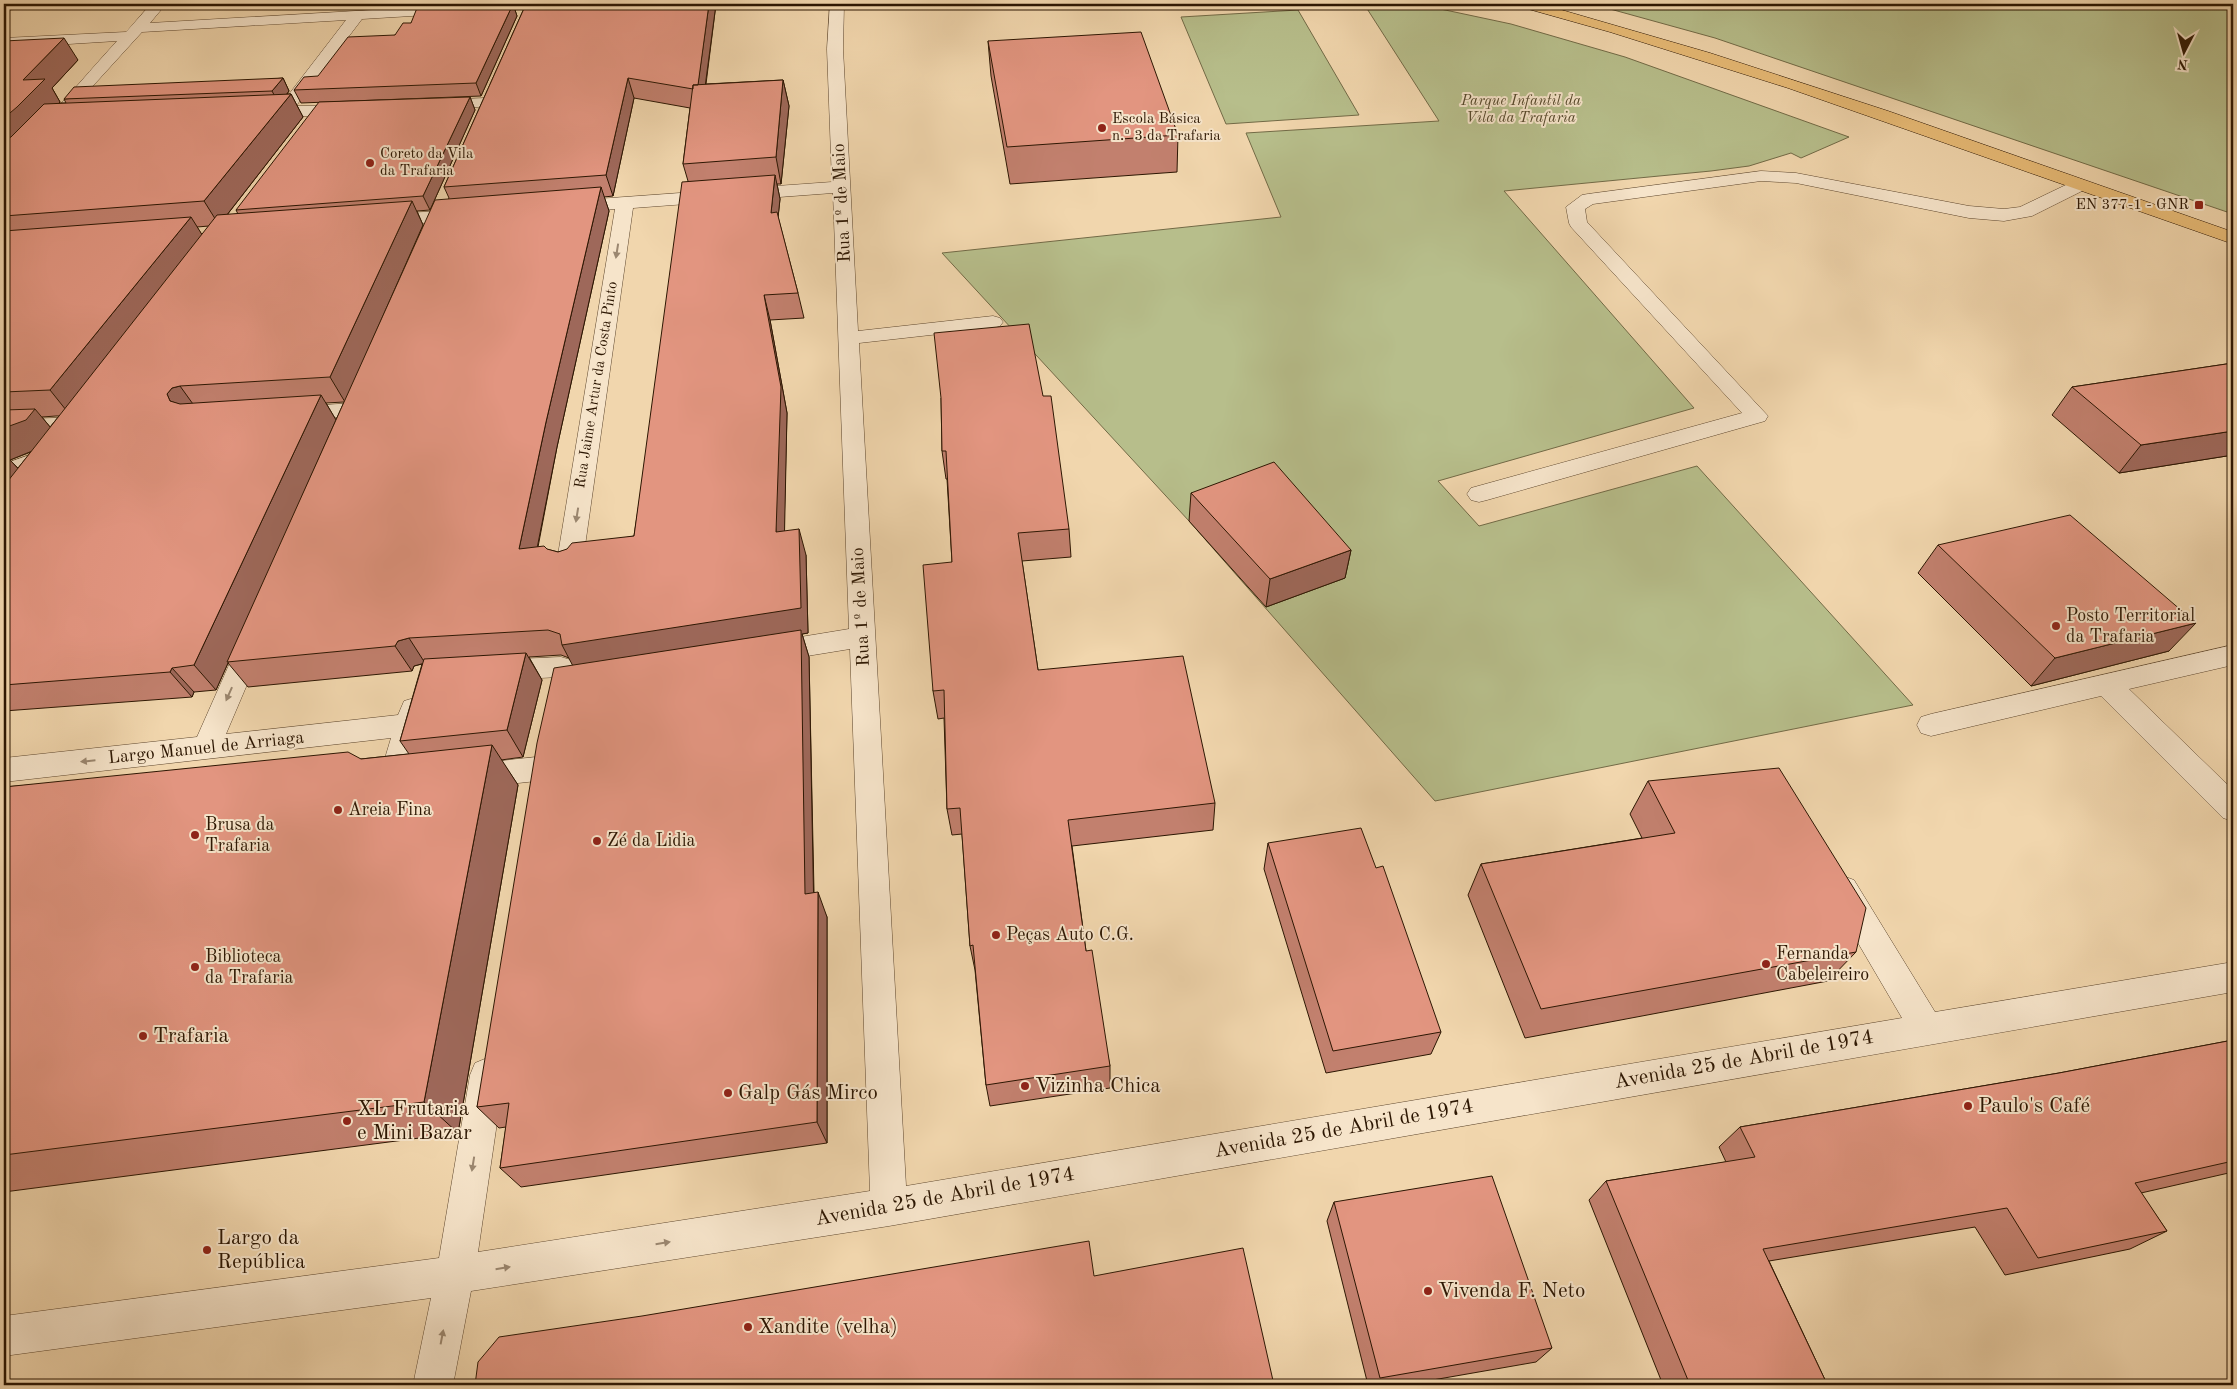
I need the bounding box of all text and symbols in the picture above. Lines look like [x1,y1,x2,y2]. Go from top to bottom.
north arrow [2160,28,2210,78]
text: N [2176,56,2189,71]
park label: Parque Infantil da Vila da Trafaria [1460,94,1581,126]
place label: Escola Básica n.º 3 da Trafaria [1112,112,1221,144]
marker: Escola Básica n.º 3 da Trafaria [1096,122,1108,134]
street label: Rua 1º de Maio [830,143,854,263]
place label: Coreto da Vila da Trafaria [380,147,474,179]
marker: Coreto da Vila da Trafaria [364,157,376,169]
place label: EN 377-1 - GNR [2076,198,2189,213]
marker: EN 377-1 - GNR [2193,199,2205,211]
one-way arrow [613,243,621,259]
street label: Rua Jaime Artur da Costa Pinto [573,280,621,490]
one-way arrow [573,508,581,524]
street label: Rua 1º de Maio [849,547,873,667]
place label: Posto Territorial da Trafaria [2066,607,2195,646]
marker: Posto Territorial da Trafaria [2050,620,2062,632]
one-way arrow [225,687,233,701]
street label: Largo Manuel de Arriaga [107,729,305,767]
one-way arrow [79,757,95,765]
place label: Areia Fina [348,801,432,819]
marker: Areia Fina [332,804,344,816]
place label: Brusa da Trafaria [205,816,275,855]
marker: Brusa da Trafaria [189,829,201,841]
place label: Zé da Lidia [607,832,696,850]
marker: Zé da Lidia [591,835,603,847]
place label: Peças Auto C.G. [1006,926,1134,944]
marker: Peças Auto C.G. [990,929,1002,941]
place label: Fernanda Cabeleireiro [1776,945,1869,984]
place label: Biblioteca da Trafaria [205,948,294,987]
marker: Fernanda Cabeleireiro [1760,958,1772,970]
marker: Biblioteca da Trafaria [189,961,201,973]
place label: Trafaria [153,1026,229,1047]
street label: Avenida 25 de Abril de 1974 [1613,1027,1875,1093]
marker: Trafaria [137,1030,149,1042]
place label: Vizinha Chica [1035,1076,1161,1097]
marker: Vizinha Chica [1019,1080,1031,1092]
place label: Galp Gás Mirco [738,1083,878,1104]
marker: Galp Gás Mirco [722,1087,734,1099]
street label: Avenida 25 de Abril de 1974 [1213,1096,1475,1162]
place label: Paulo's Café [1978,1096,2090,1117]
place label: XL Frutaria e Mini Bazar [357,1099,472,1144]
marker: Paulo's Café [1962,1100,1974,1112]
marker: XL Frutaria e Mini Bazar [341,1115,353,1127]
one-way arrow [468,1157,476,1173]
street label: Avenida 25 de Abril de 1974 [814,1164,1076,1230]
place label: Largo da República [217,1228,305,1273]
one-way arrow [656,1238,672,1246]
marker: Largo da República [201,1244,213,1256]
one-way arrow [495,1264,511,1272]
place label: Vivenda F. Neto [1438,1281,1585,1302]
marker: Vivenda F. Neto [1422,1285,1434,1297]
place label: Xandite (velha) [758,1317,898,1338]
marker: Xandite (velha) [742,1321,754,1333]
one-way arrow [439,1329,447,1345]

